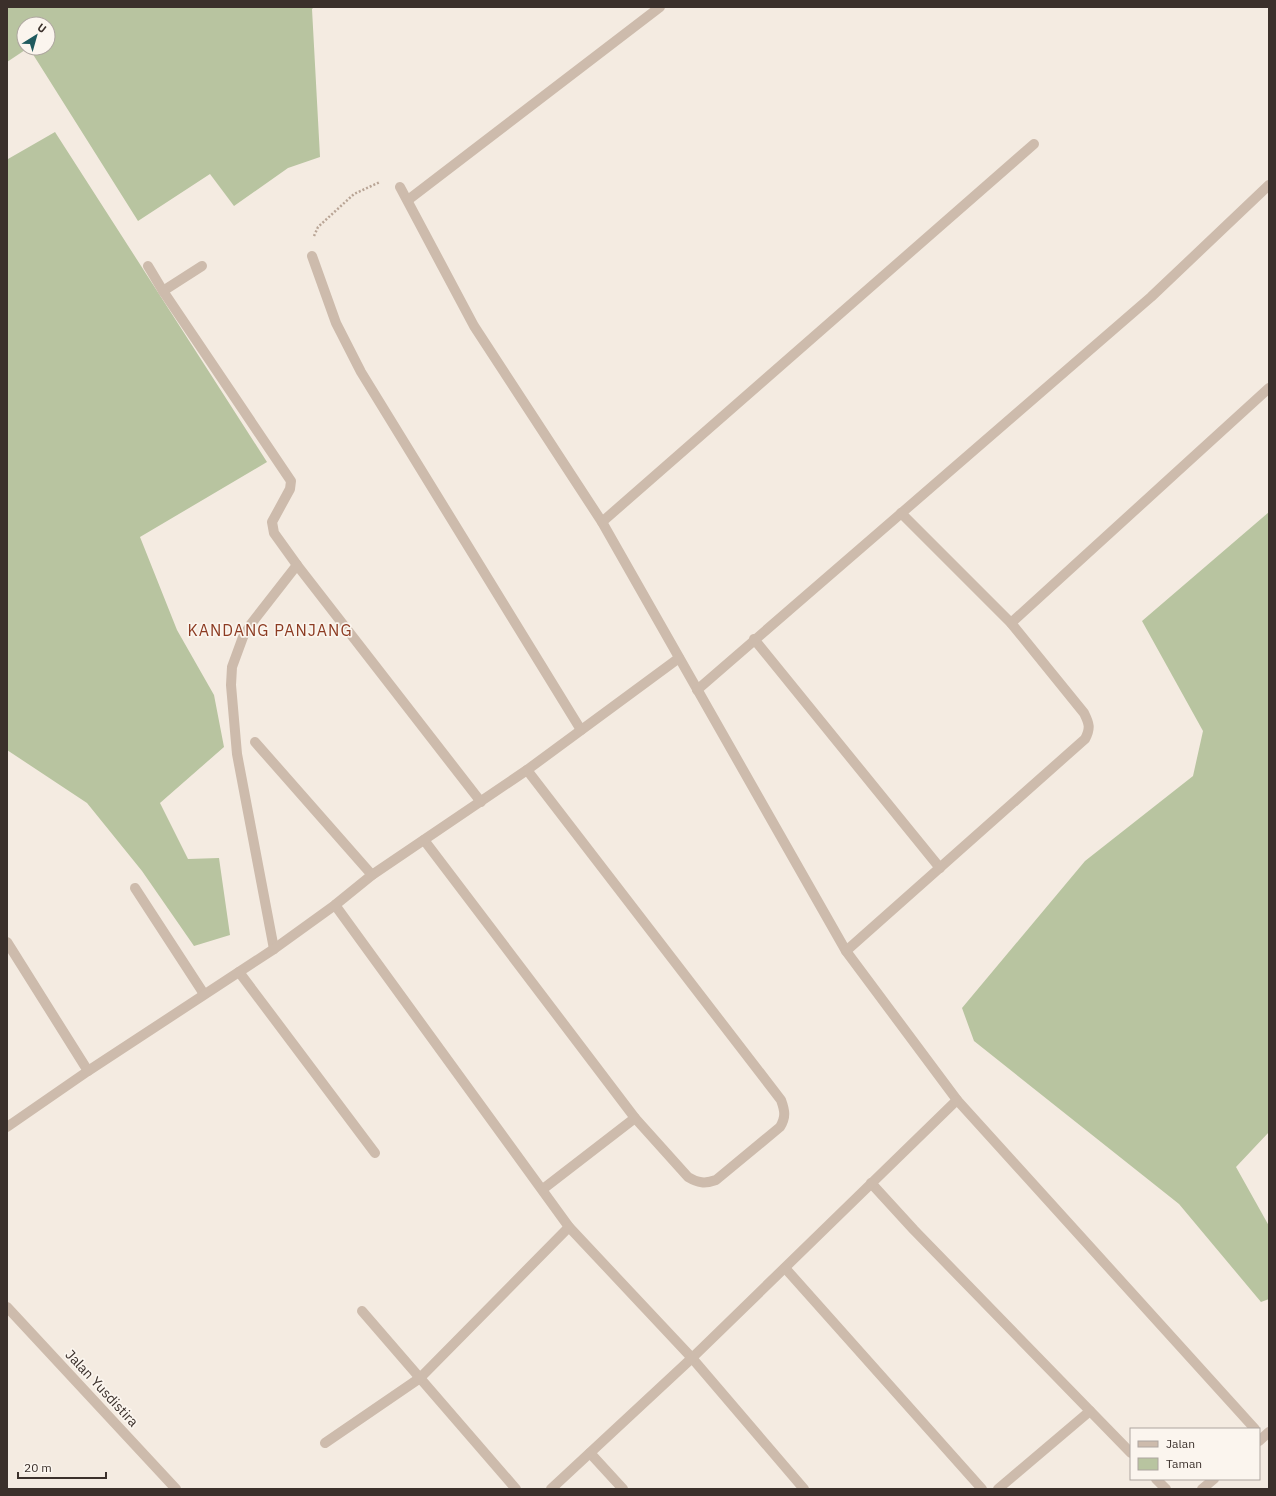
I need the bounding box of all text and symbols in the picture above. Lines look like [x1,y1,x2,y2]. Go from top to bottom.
north arrow [16,16,56,56]
text: U [35,20,49,36]
district label: KANDANG PANJANG [187,620,353,640]
street label: Jalan Yusdistira [62,1346,143,1431]
legend [1130,1428,1260,1480]
text: Jalan [1166,1436,1195,1451]
scale bar [18,1454,106,1480]
text: Taman [1166,1456,1202,1471]
text: 20 m [24,1460,52,1475]

